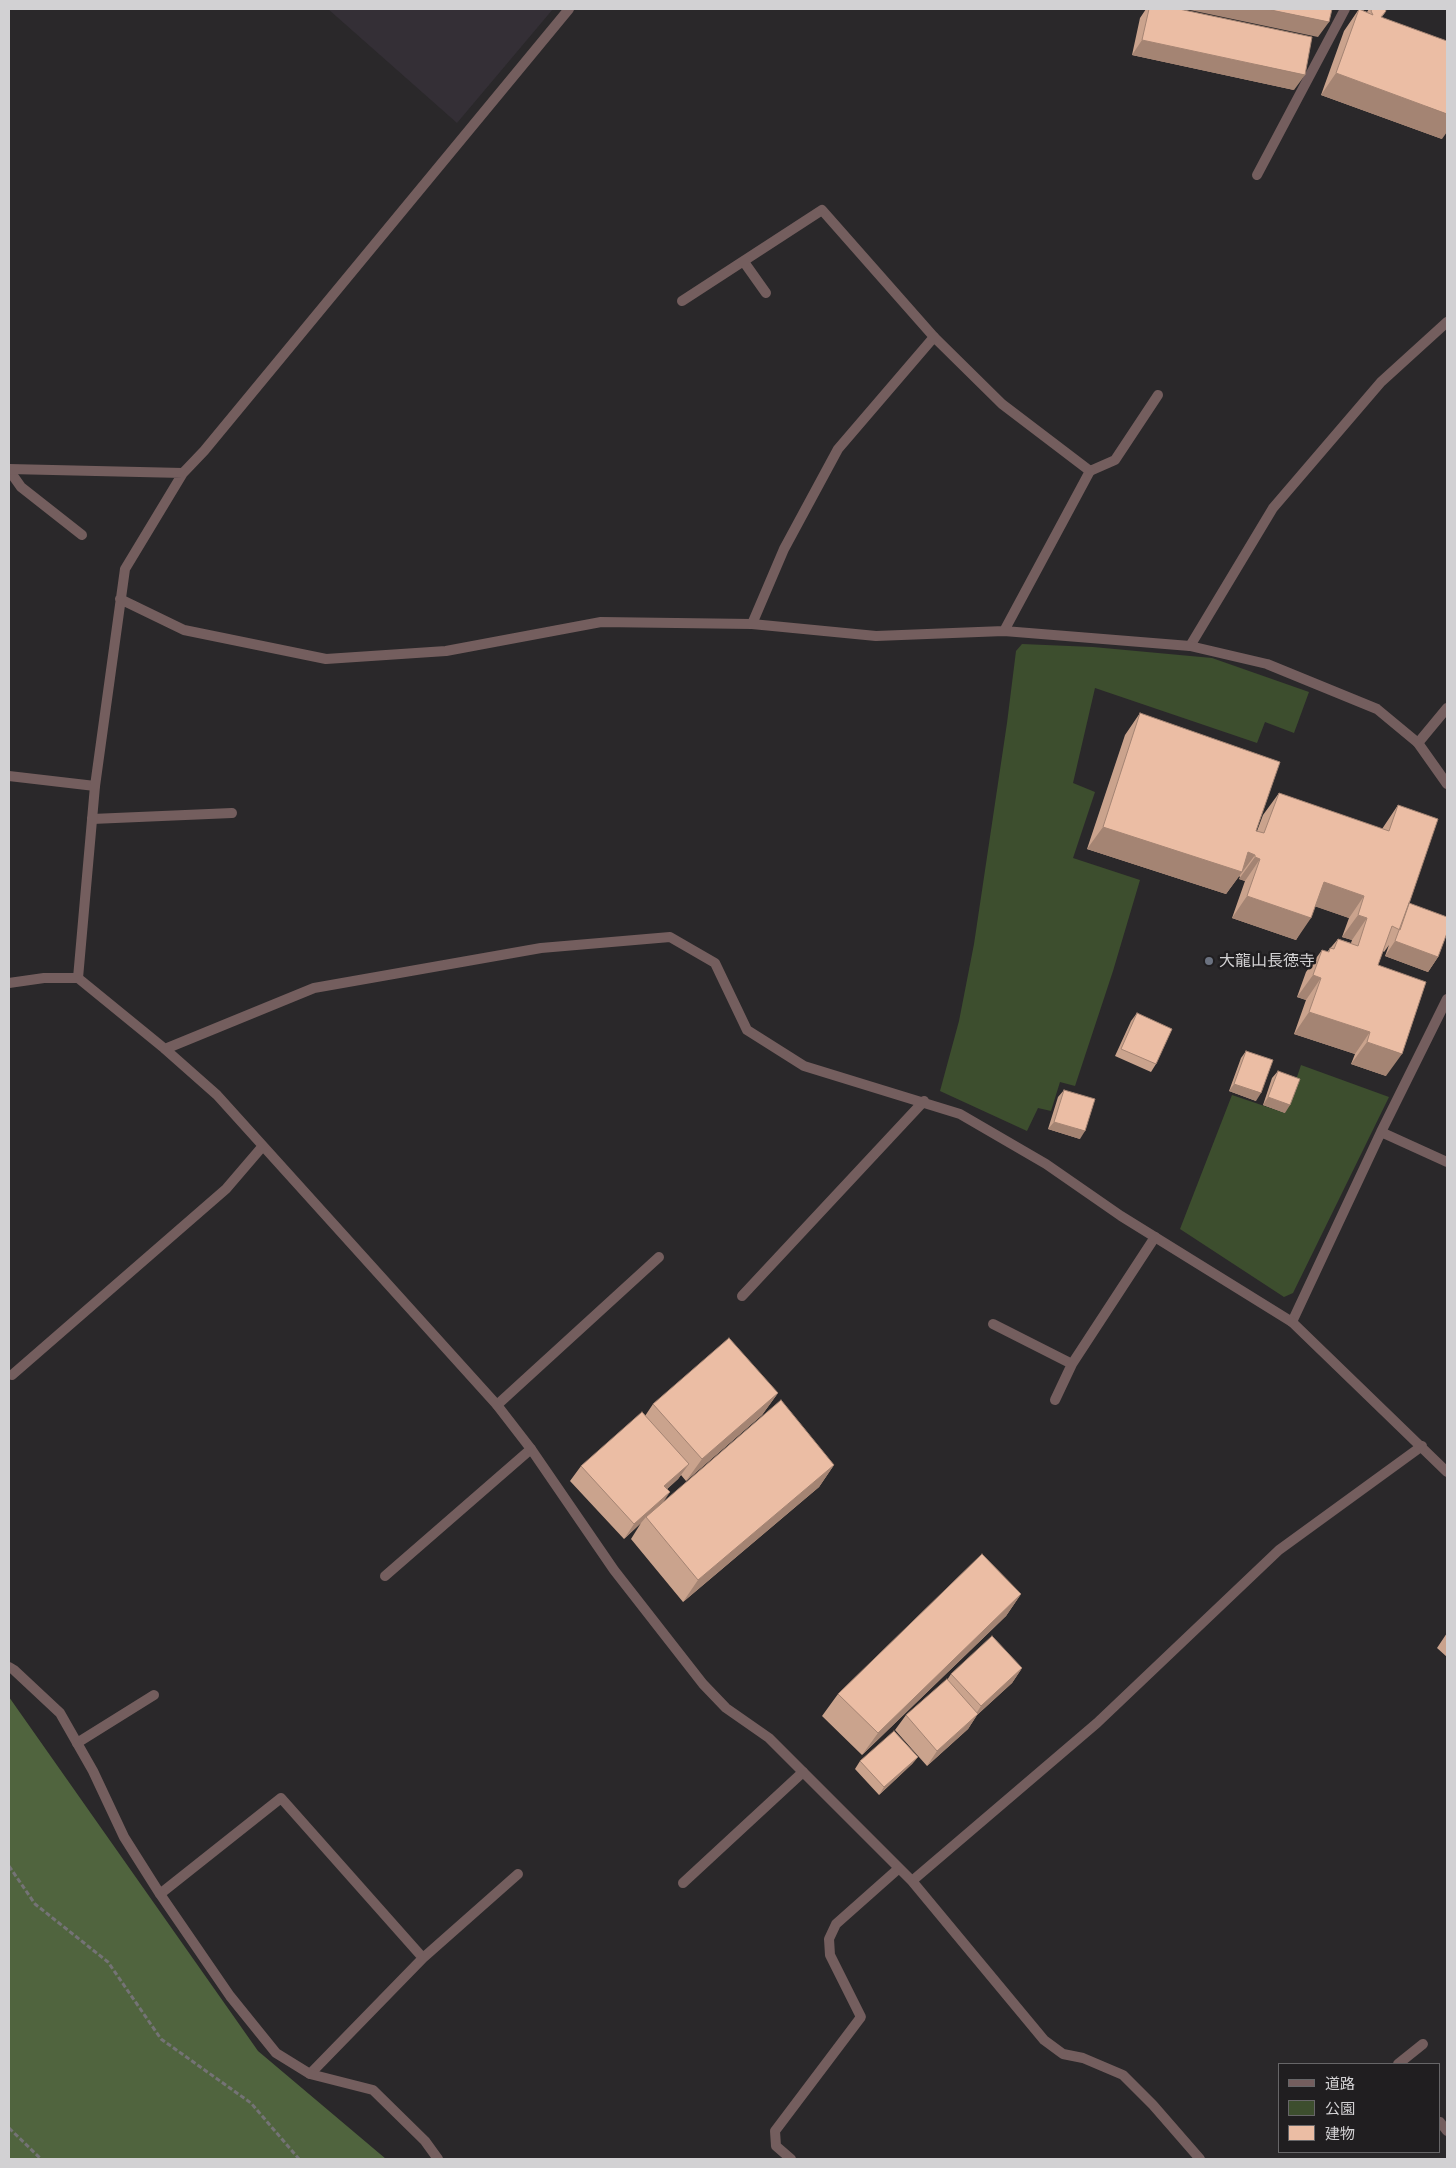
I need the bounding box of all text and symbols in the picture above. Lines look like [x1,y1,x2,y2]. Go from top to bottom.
place label: 大龍山長徳寺 [1219,951,1315,971]
marker: 大龍山長徳寺 [1203,955,1215,967]
legend [1278,2063,1441,2153]
text: 道路 [1325,2075,1355,2093]
text: 公園 [1325,2100,1355,2118]
text: 建物 [1325,2125,1355,2143]

